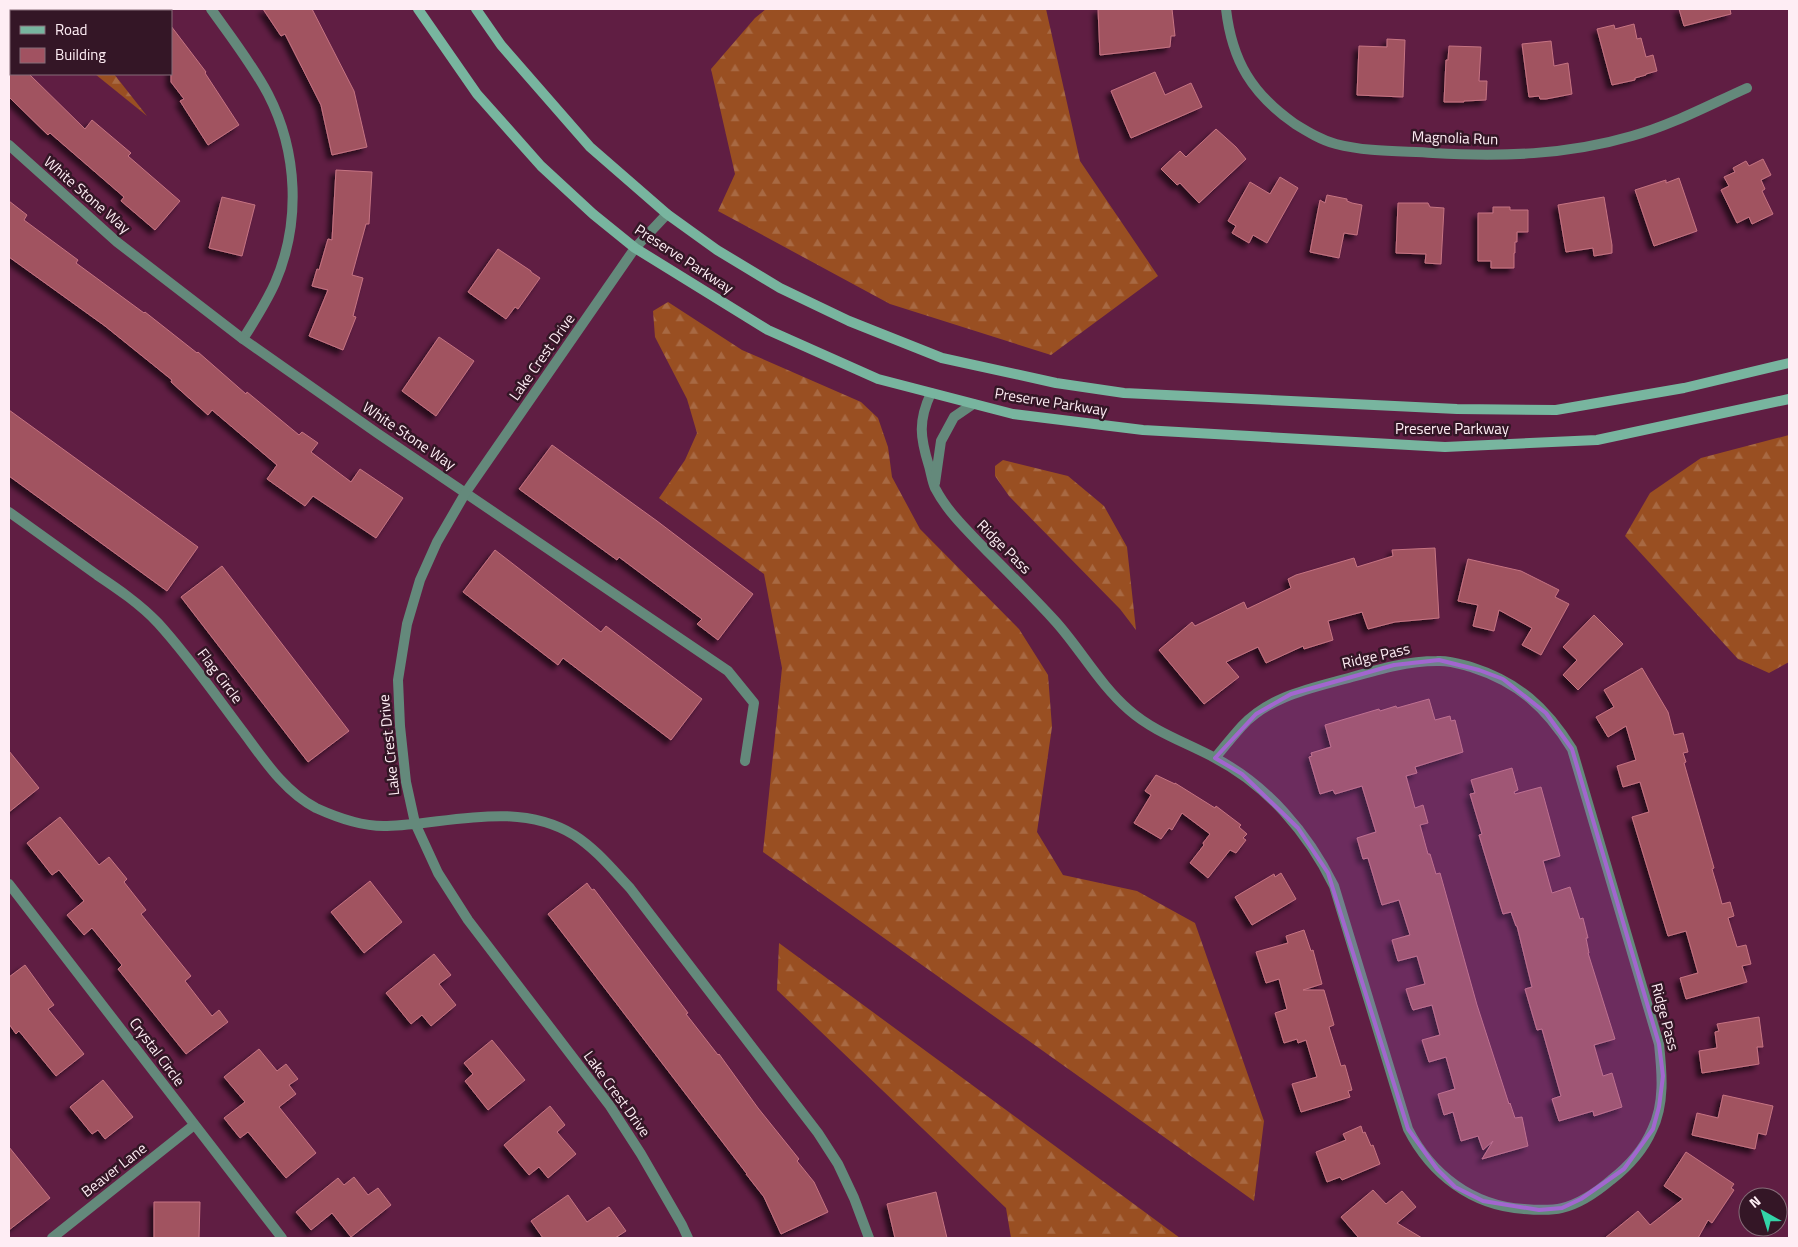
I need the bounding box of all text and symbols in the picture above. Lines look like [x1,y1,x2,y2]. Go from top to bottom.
legend [10,10,172,75]
text: Road [55,18,87,41]
text: Building [55,43,106,66]
street label: Magnolia Run [1411,124,1499,151]
street label: White Stone Way [39,150,136,239]
street label: Preserve Parkway [630,218,738,299]
street label: Lake Crest Drive [503,308,580,405]
street label: Preserve Parkway [993,381,1109,422]
street label: White Stone Way [358,396,461,475]
street label: Preserve Parkway [1395,417,1509,440]
street label: Ridge Pass [972,514,1037,579]
street label: Ridge Pass [1340,637,1412,675]
street label: Flag Circle [192,643,249,708]
street label: Lake Crest Drive [372,693,405,797]
street label: Ridge Pass [1645,980,1686,1053]
street label: Crystal Circle [124,1012,191,1091]
street label: Lake Crest Drive [578,1046,657,1142]
street label: Beaver Lane [76,1137,151,1203]
north arrow [1738,1187,1788,1237]
text: N [1744,1190,1765,1213]

